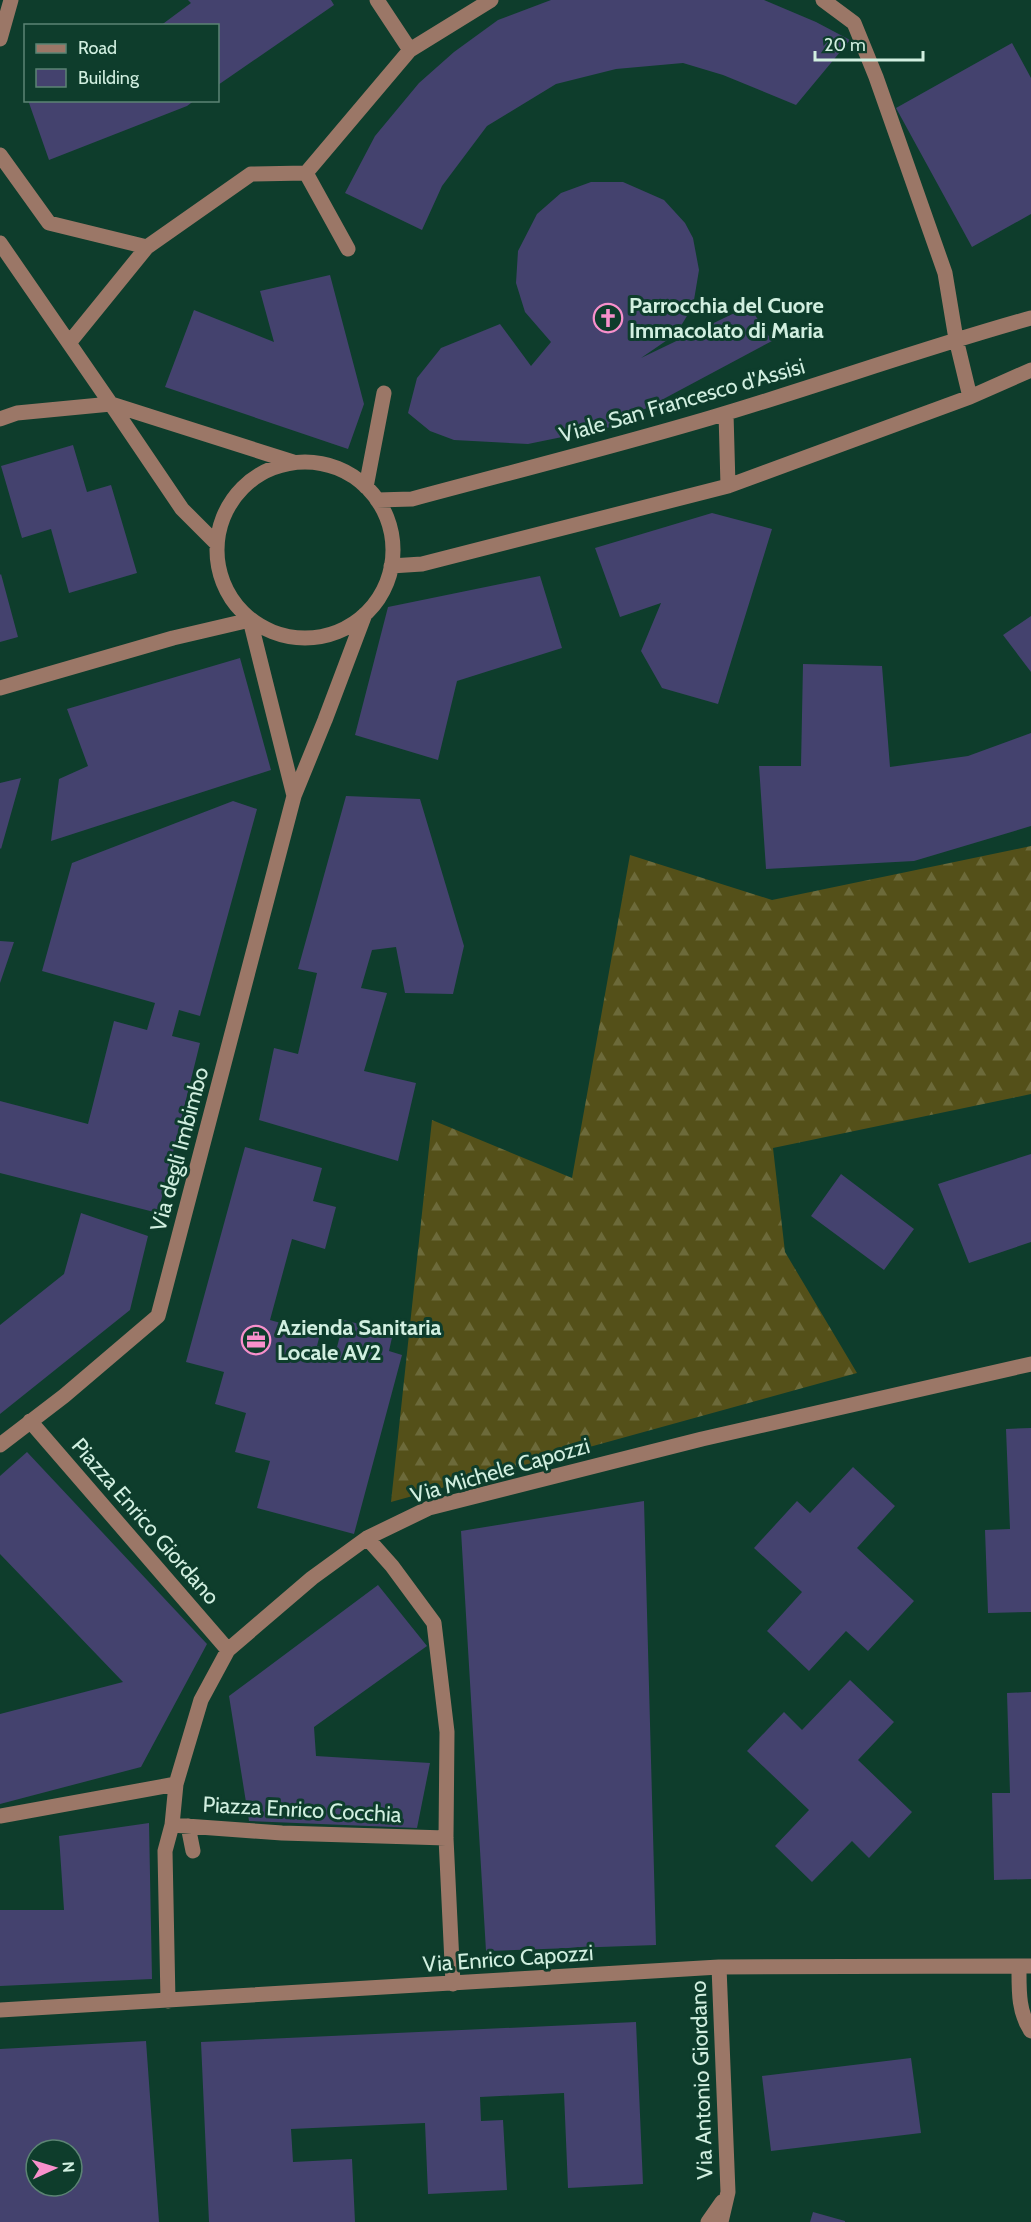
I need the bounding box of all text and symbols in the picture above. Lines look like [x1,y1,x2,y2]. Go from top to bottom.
legend [24,24,219,102]
scale bar [815,24,923,62]
text: 20 m [824,34,866,56]
text: Road [78,37,117,59]
text: Building [78,67,140,89]
place label: Parrocchia del Cuore Immacolato di Maria [629,292,824,344]
church icon: Parrocchia del Cuore Immacolato di Maria [592,302,624,334]
street label: Viale San Francesco d'Assisi [556,352,808,448]
street label: Via degli Imbimbo [145,1064,214,1234]
place label: Azienda Sanitaria Locale AV2 [277,1314,442,1366]
office icon: Azienda Sanitaria Locale AV2 [240,1324,272,1356]
street label: Piazza Enrico Giordano [66,1432,225,1610]
street label: Via Michele Capozzi [408,1432,593,1509]
street label: Piazza Enrico Cocchia [202,1791,402,1828]
street label: Via Enrico Capozzi [422,1939,594,1978]
street label: Via Antonio Giordano [685,1980,718,2180]
north arrow [24,2138,84,2198]
text: N [59,2161,78,2173]

